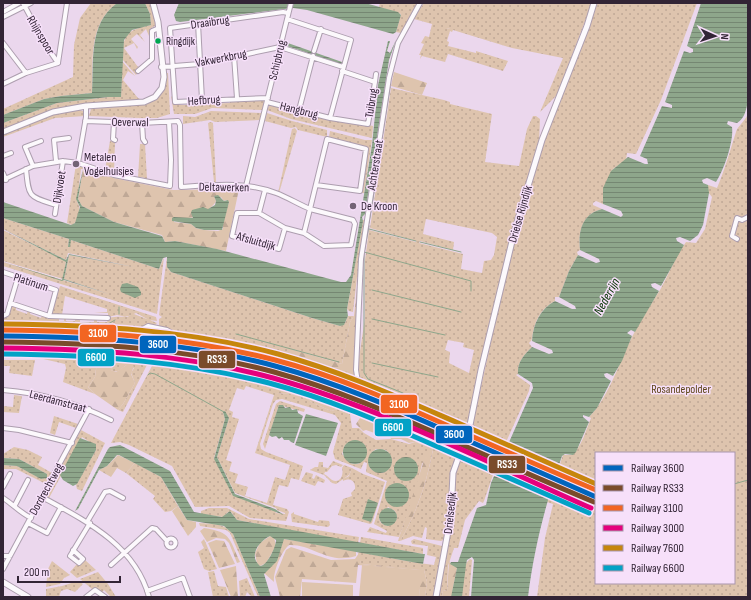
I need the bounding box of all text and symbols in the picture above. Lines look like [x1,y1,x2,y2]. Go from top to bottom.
street label: Draaibrug [190,12,231,33]
street label: Rhijnspoor [23,13,58,58]
north arrow [695,16,735,56]
text: N [718,33,731,40]
place label: Ringdijk [166,35,196,48]
marker: Ringdijk [153,36,163,46]
street label: Schipbrug [266,38,289,82]
street label: Vakwerkbrug [194,46,248,71]
street label: Tuibrug [362,87,381,119]
street label: Hefbrug [187,92,221,109]
street label: Hangbrug [278,99,320,123]
street label: Oeverwal [111,115,149,130]
street label: Achterstraat [364,138,387,192]
place label: Metalen Vogelhuisjes [84,150,134,179]
marker: Metalen Vogelhuisjes [71,159,81,169]
street label: Dijkvoet [50,169,70,204]
street label: Deltawerken [199,180,249,195]
street label: Drielse Rijndijk [505,183,536,244]
place label: De Kroon [361,199,397,214]
marker: De Kroon [348,201,358,211]
street label: Afsluitdijk [234,228,278,254]
street label: Platinum [12,270,50,295]
water label: Nederrijn [590,275,624,318]
line badge: 3100 [79,324,117,343]
text: 3100 [88,327,108,340]
line badge: 3600 [139,335,177,354]
text: 3600 [148,338,168,351]
line badge: 6600 [77,348,115,367]
line badge: RS33 [198,350,236,369]
text: 6600 [86,351,106,364]
text: RS33 [207,353,227,366]
park label: Rosandepolder [651,382,711,397]
street label: Leerdamstraat [28,387,88,416]
line badge: 3100 [380,394,418,414]
text: 3100 [389,398,409,411]
line badge: 6600 [374,418,412,437]
text: 6600 [383,421,403,434]
line badge: 3600 [435,425,473,444]
text: 3600 [444,428,464,441]
legend [595,452,735,584]
line badge: RS33 [488,455,526,474]
text: RS33 [497,458,517,471]
street label: Dordrechtweg [26,460,67,518]
text: Railway 3600 [631,461,684,476]
text: Railway RS33 [631,481,684,496]
street label: Drielsedijk [441,491,460,535]
text: Railway 3100 [631,501,683,516]
text: Railway 3000 [631,521,684,536]
text: Railway 7600 [631,541,684,556]
scale bar [18,558,120,584]
text: Railway 6600 [631,561,684,576]
text: 200 m [24,565,50,580]

